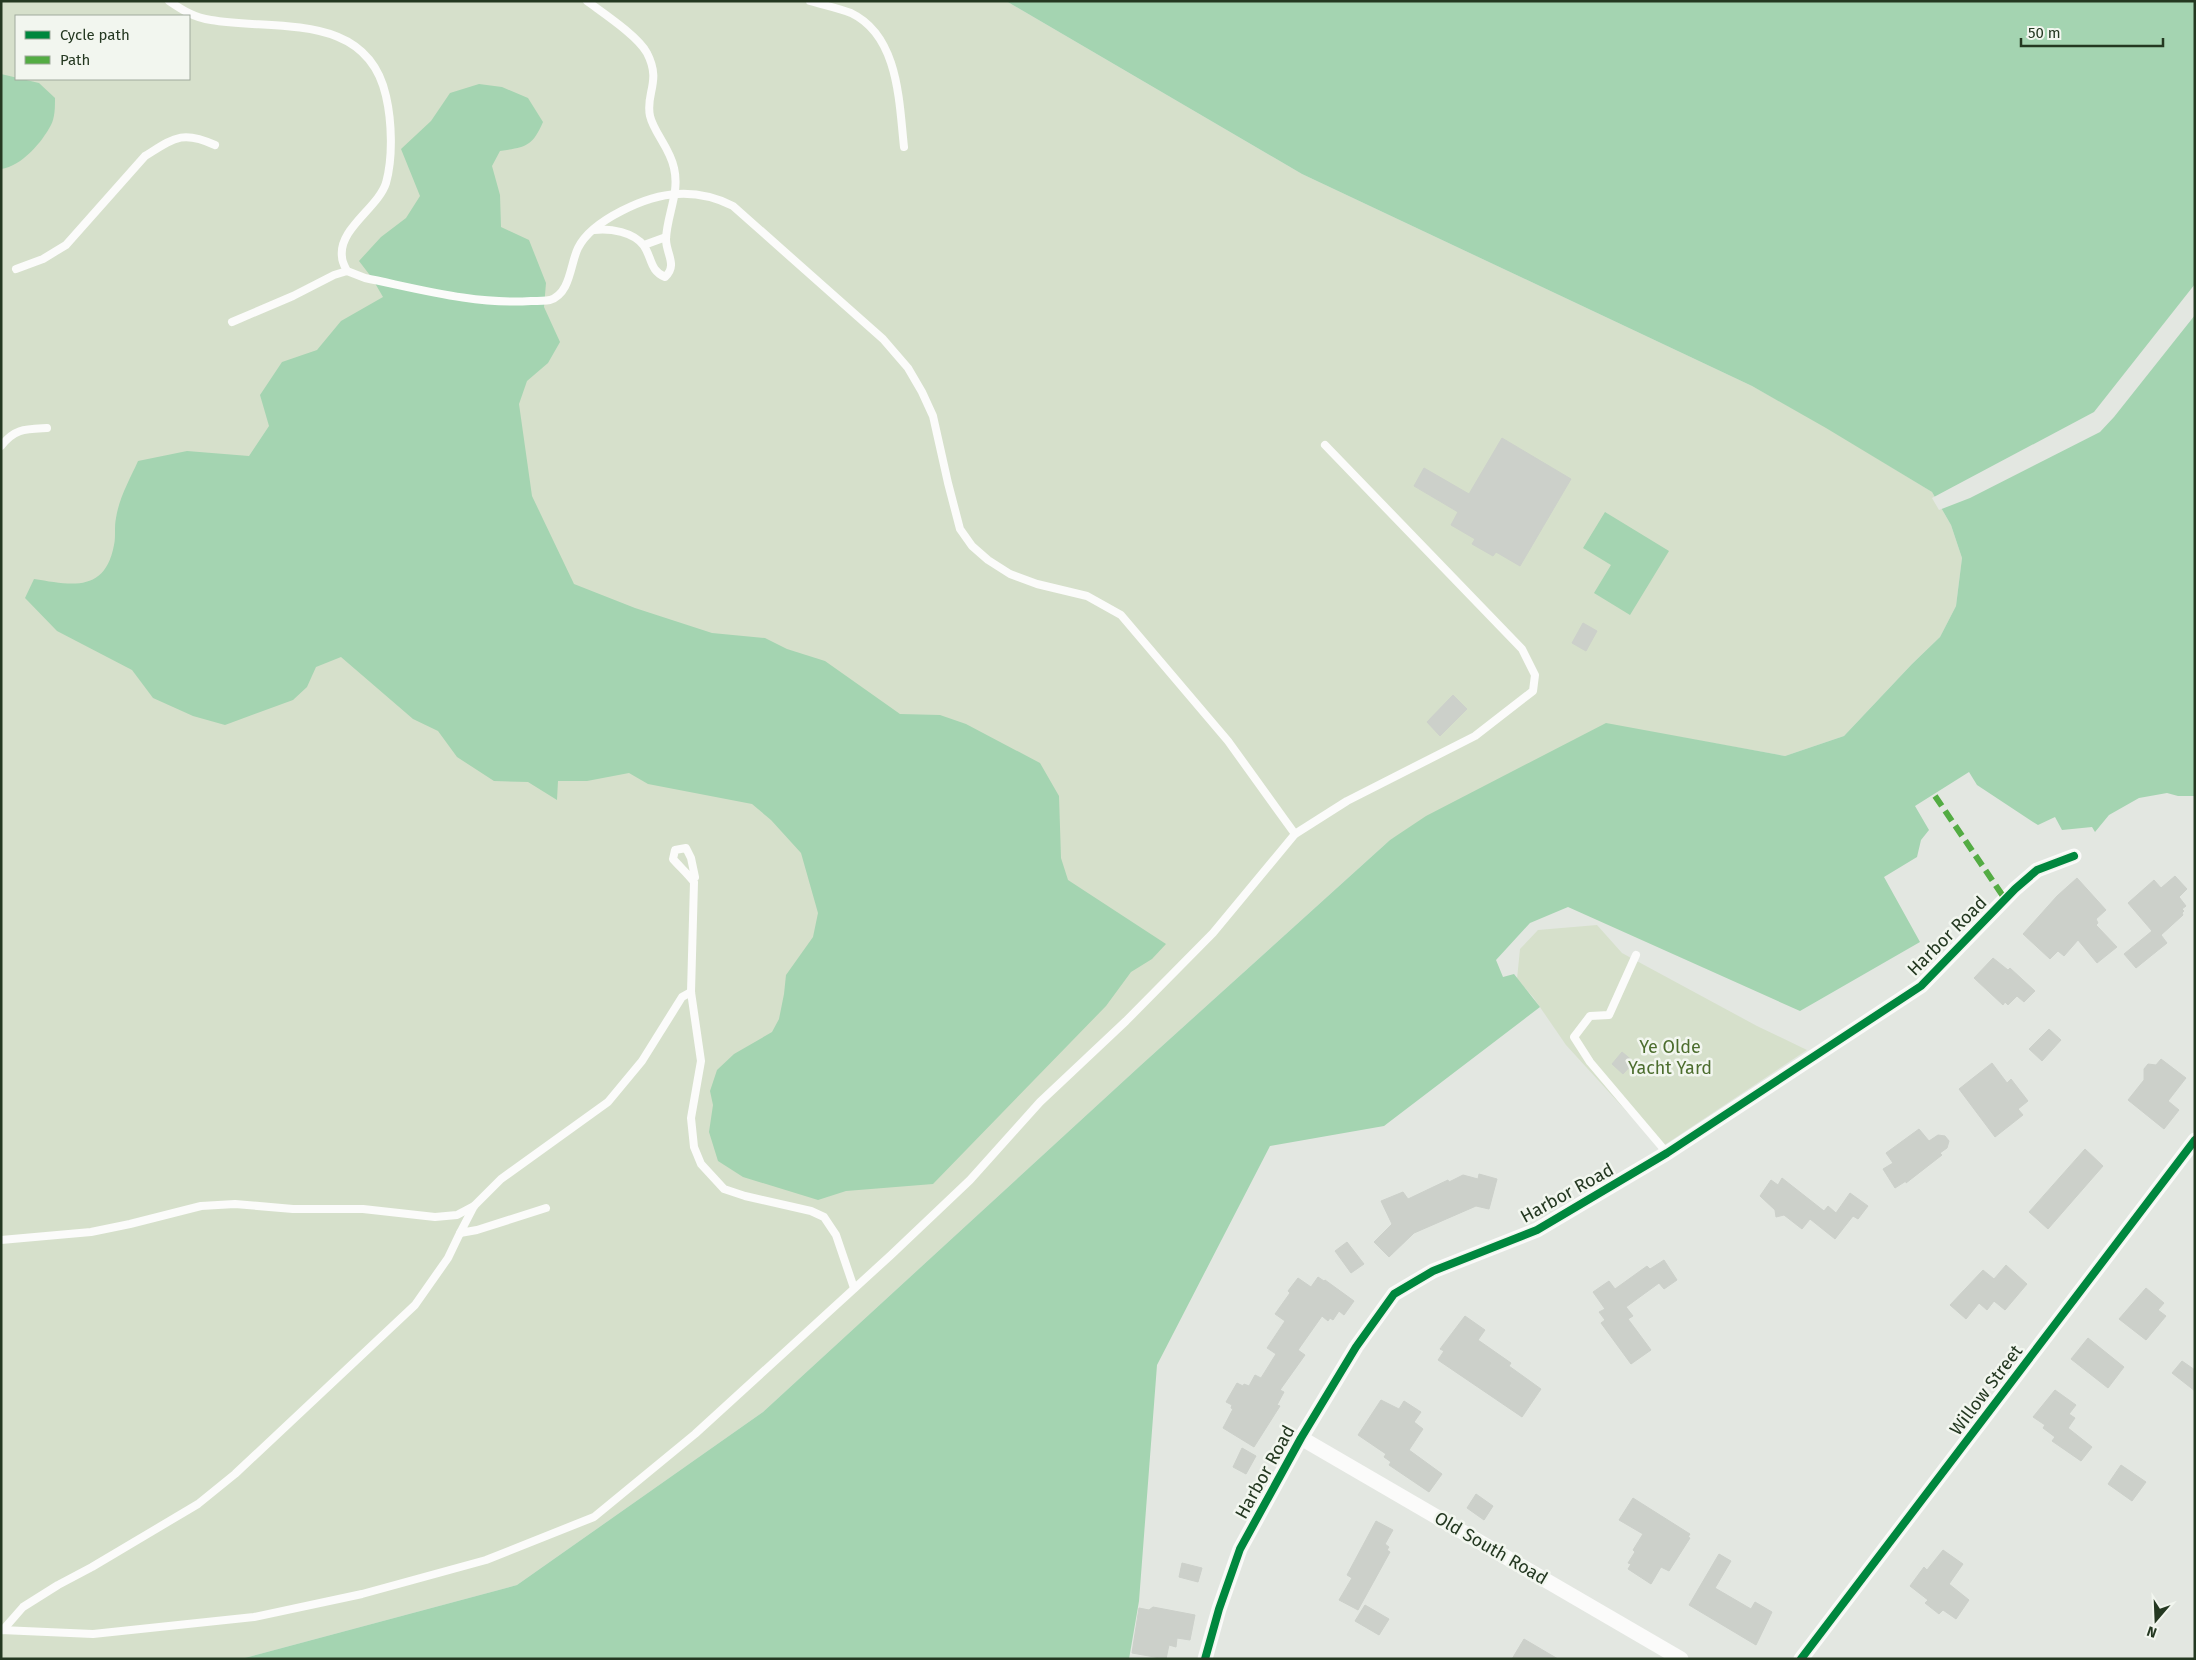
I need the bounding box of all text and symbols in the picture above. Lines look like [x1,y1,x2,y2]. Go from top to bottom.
legend [15,15,190,80]
scale bar [2021,15,2164,47]
text: 50 m [2028,24,2061,42]
text: Cycle path [60,26,130,44]
text: Path [60,51,90,69]
street label: Harbor Road [1903,892,1991,980]
park label: Ye Olde Yacht Yard [1628,1036,1712,1079]
street label: Harbor Road [1516,1158,1618,1228]
street label: Willow Street [1945,1340,2027,1440]
street label: Harbor Road [1230,1421,1300,1523]
street label: Old South Road [1430,1507,1552,1589]
north arrow [2131,1595,2181,1645]
text: N [2145,1622,2159,1641]

